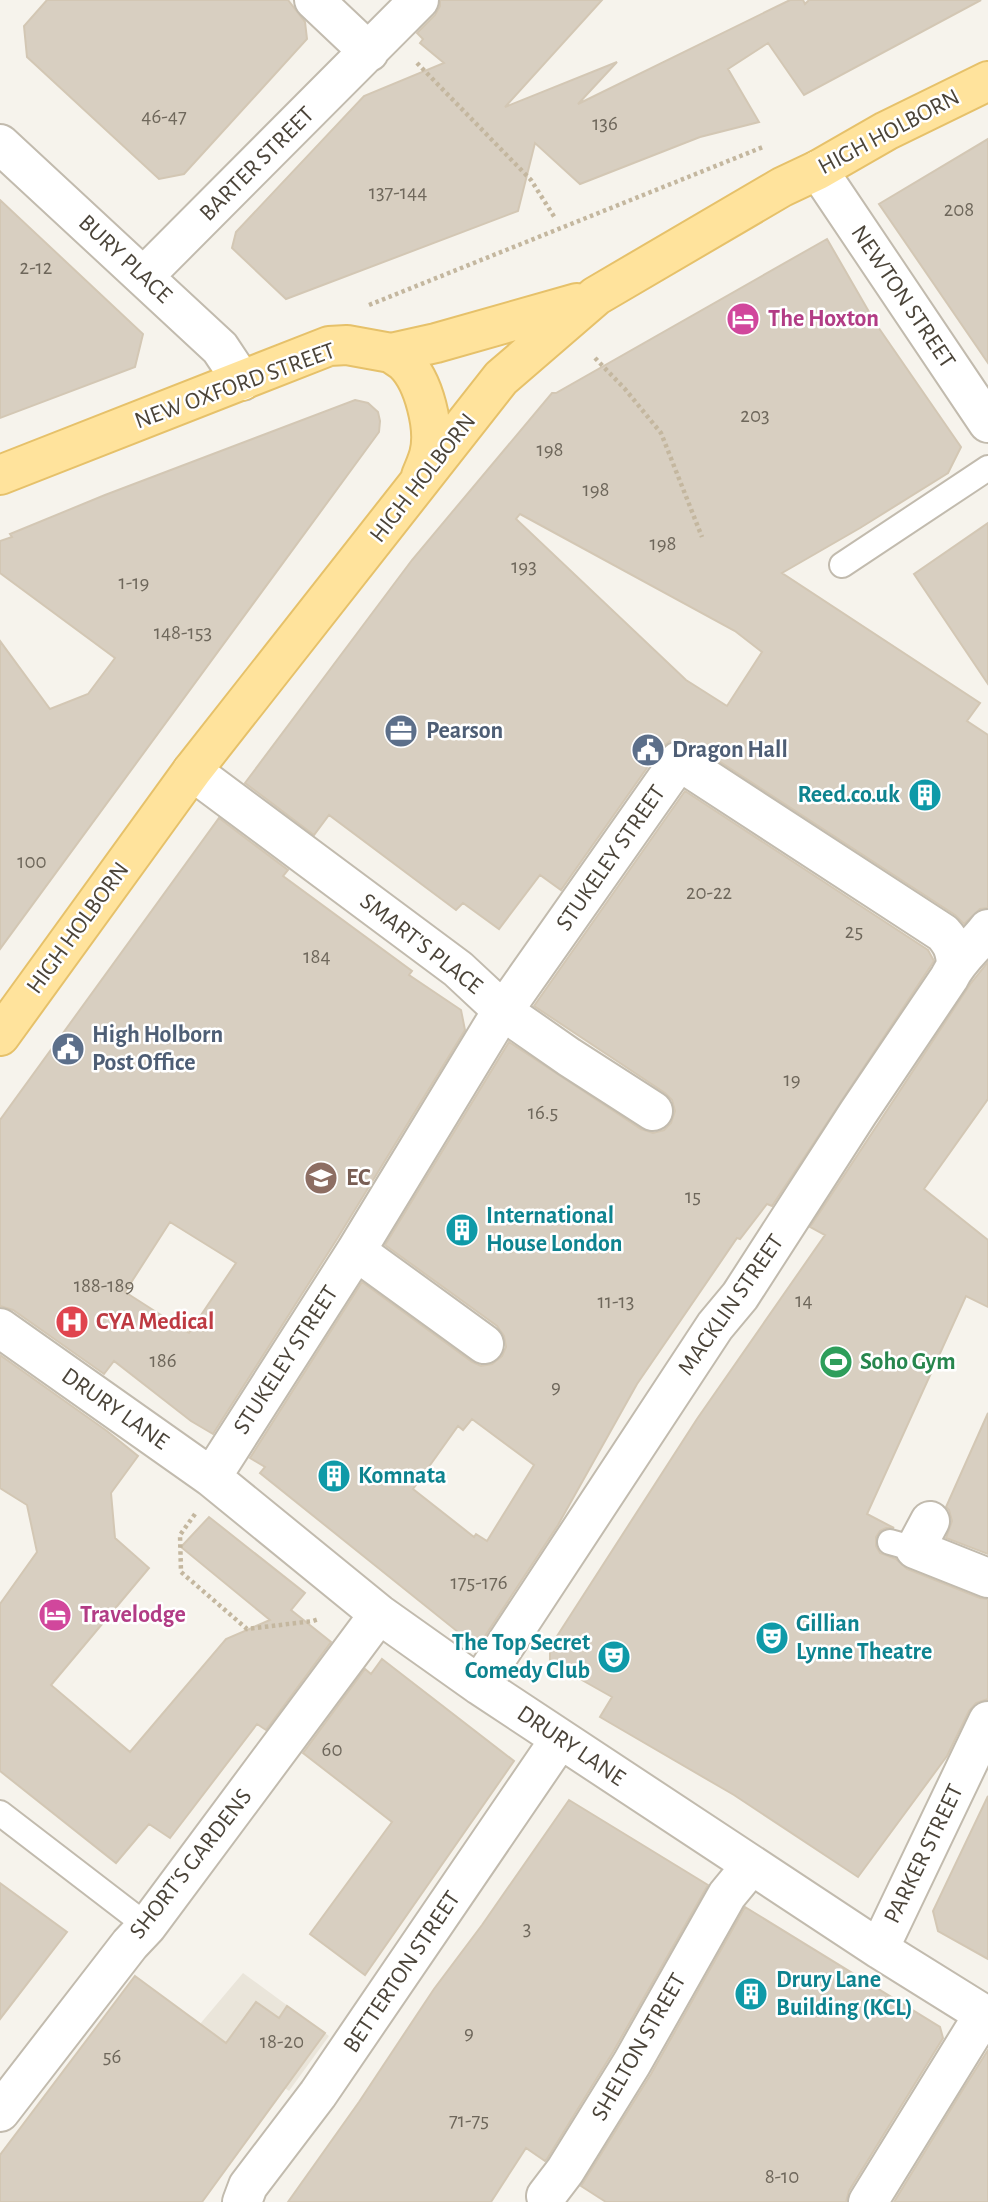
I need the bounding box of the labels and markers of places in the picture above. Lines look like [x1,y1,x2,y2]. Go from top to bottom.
hotel icon: The Hoxton [724,300,762,338]
place label: The Hoxton [768,307,879,331]
office icon: Pearson [382,712,420,750]
place label: Pearson [426,719,503,743]
public building icon: Dragon Hall [629,731,667,769]
place label: Dragon Hall [672,738,788,762]
building icon: Reed.co.uk [906,776,944,814]
place label: Reed.co.uk [797,783,900,807]
place label: High Holborn Post Office [92,1023,223,1075]
public building icon: High Holborn Post Office [49,1030,87,1068]
school or university icon: EC [302,1159,340,1197]
place label: EC [346,1166,371,1190]
place label: International House London [486,1204,622,1256]
building icon: International House London [443,1211,481,1249]
hospital icon: CYA Medical [53,1303,91,1341]
place label: CYA Medical [96,1310,214,1334]
sports icon: Soho Gym [817,1343,855,1381]
place label: Soho Gym [860,1350,956,1374]
building icon: Komnata [315,1457,353,1495]
place label: Komnata [358,1464,446,1488]
hotel icon: Travelodge [36,1596,74,1634]
place label: Travelodge [80,1603,186,1627]
place label: Gillian Lynne Theatre [796,1612,932,1664]
theatre icon: Gillian Lynne Theatre [753,1619,791,1657]
place label: The Top Secret Comedy Club [452,1631,590,1683]
theatre icon: The Top Secret Comedy Club [595,1638,633,1676]
place label: Drury Lane Building (KCL) [776,1968,913,2020]
building icon: Drury Lane Building (KCL) [732,1975,770,2013]

